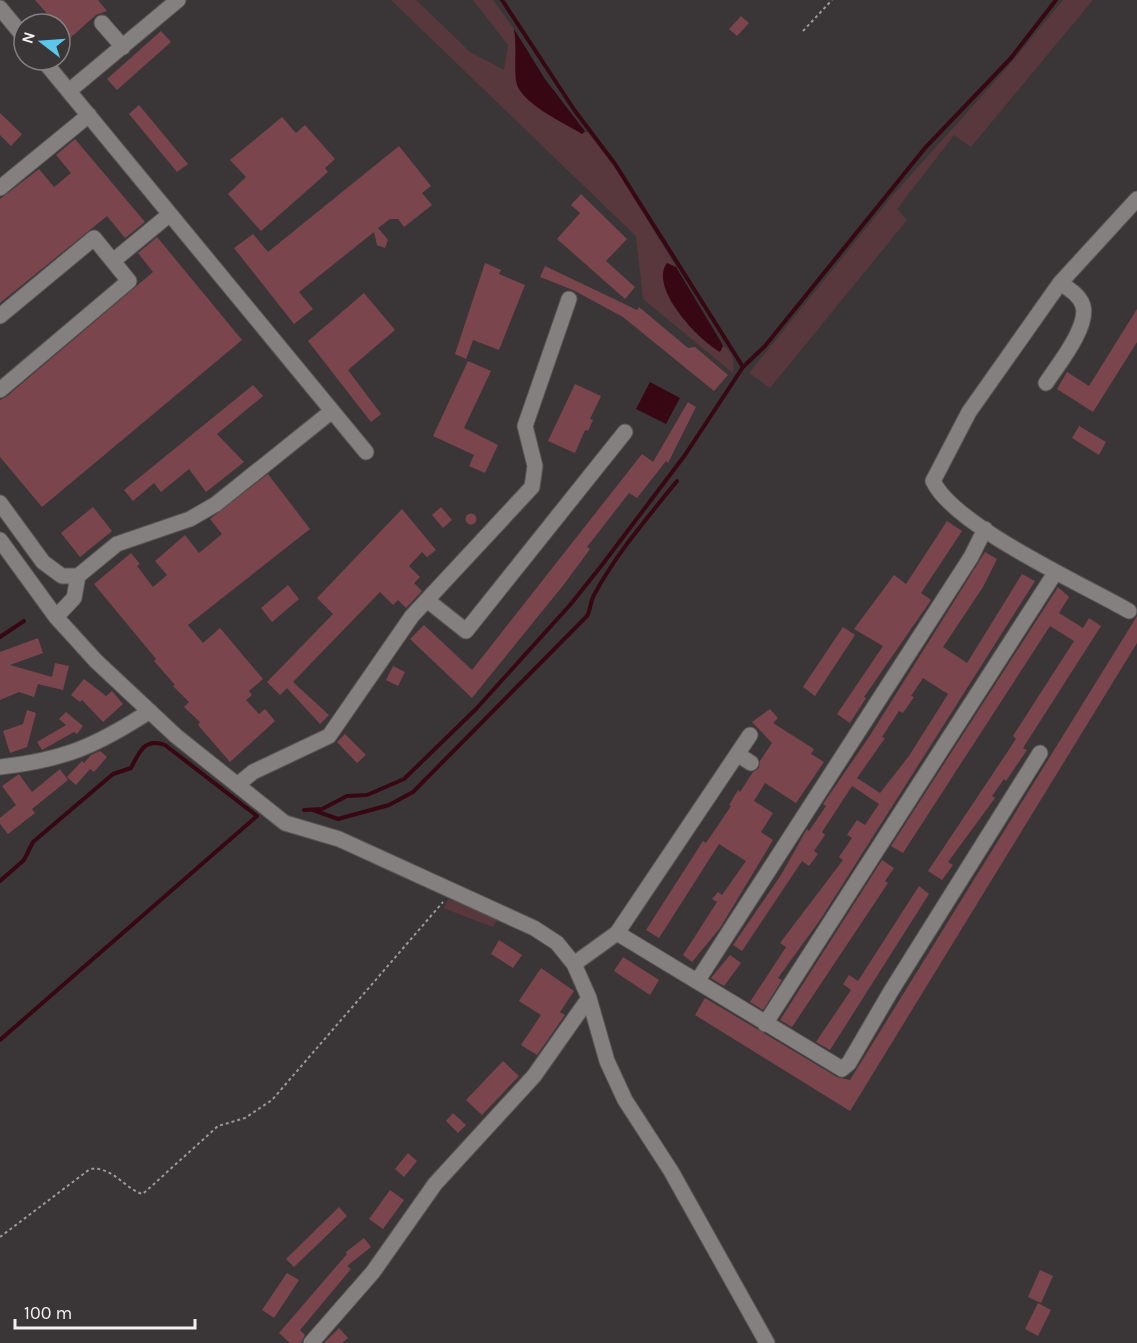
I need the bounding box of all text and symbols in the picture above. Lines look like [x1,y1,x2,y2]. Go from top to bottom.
north arrow [12,12,72,72]
text: N [17,29,39,46]
scale bar [15,1292,195,1330]
text: 100 m [24,1302,72,1324]

